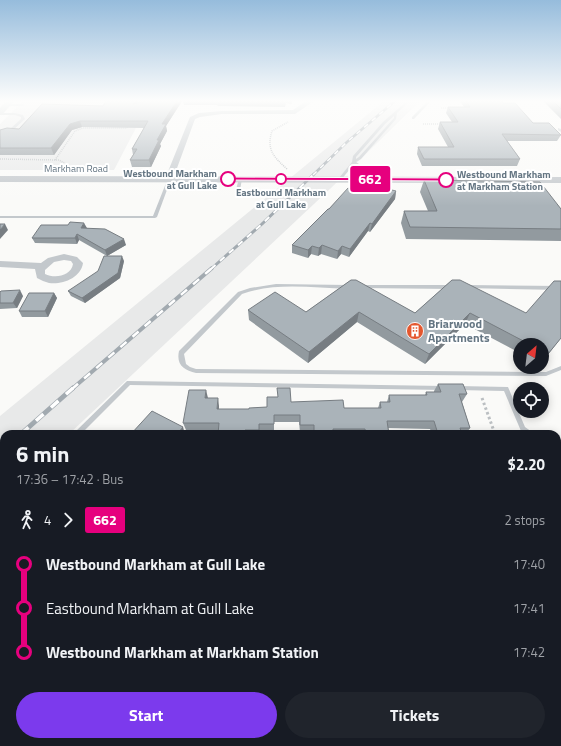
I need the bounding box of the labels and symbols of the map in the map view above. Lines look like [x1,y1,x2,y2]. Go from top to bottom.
street label: Markham Road [44,161,108,176]
place label: Westbound Markham at Gull Lake [123,166,217,193]
line badge: 662 [347,166,393,192]
place label: Westbound Markham at Markham Station [457,167,551,194]
marker: Westbound Markham at Gull Lake [220,171,236,187]
marker: Westbound Markham at Markham Station [438,172,454,188]
marker: Eastbound Markham at Gull Lake [275,173,287,185]
place label: Eastbound Markham at Gull Lake [236,185,326,212]
place label: Briarwood Apartments [428,314,490,347]
building icon: Briarwood Apartments [405,321,425,341]
north arrow [513,338,549,374]

